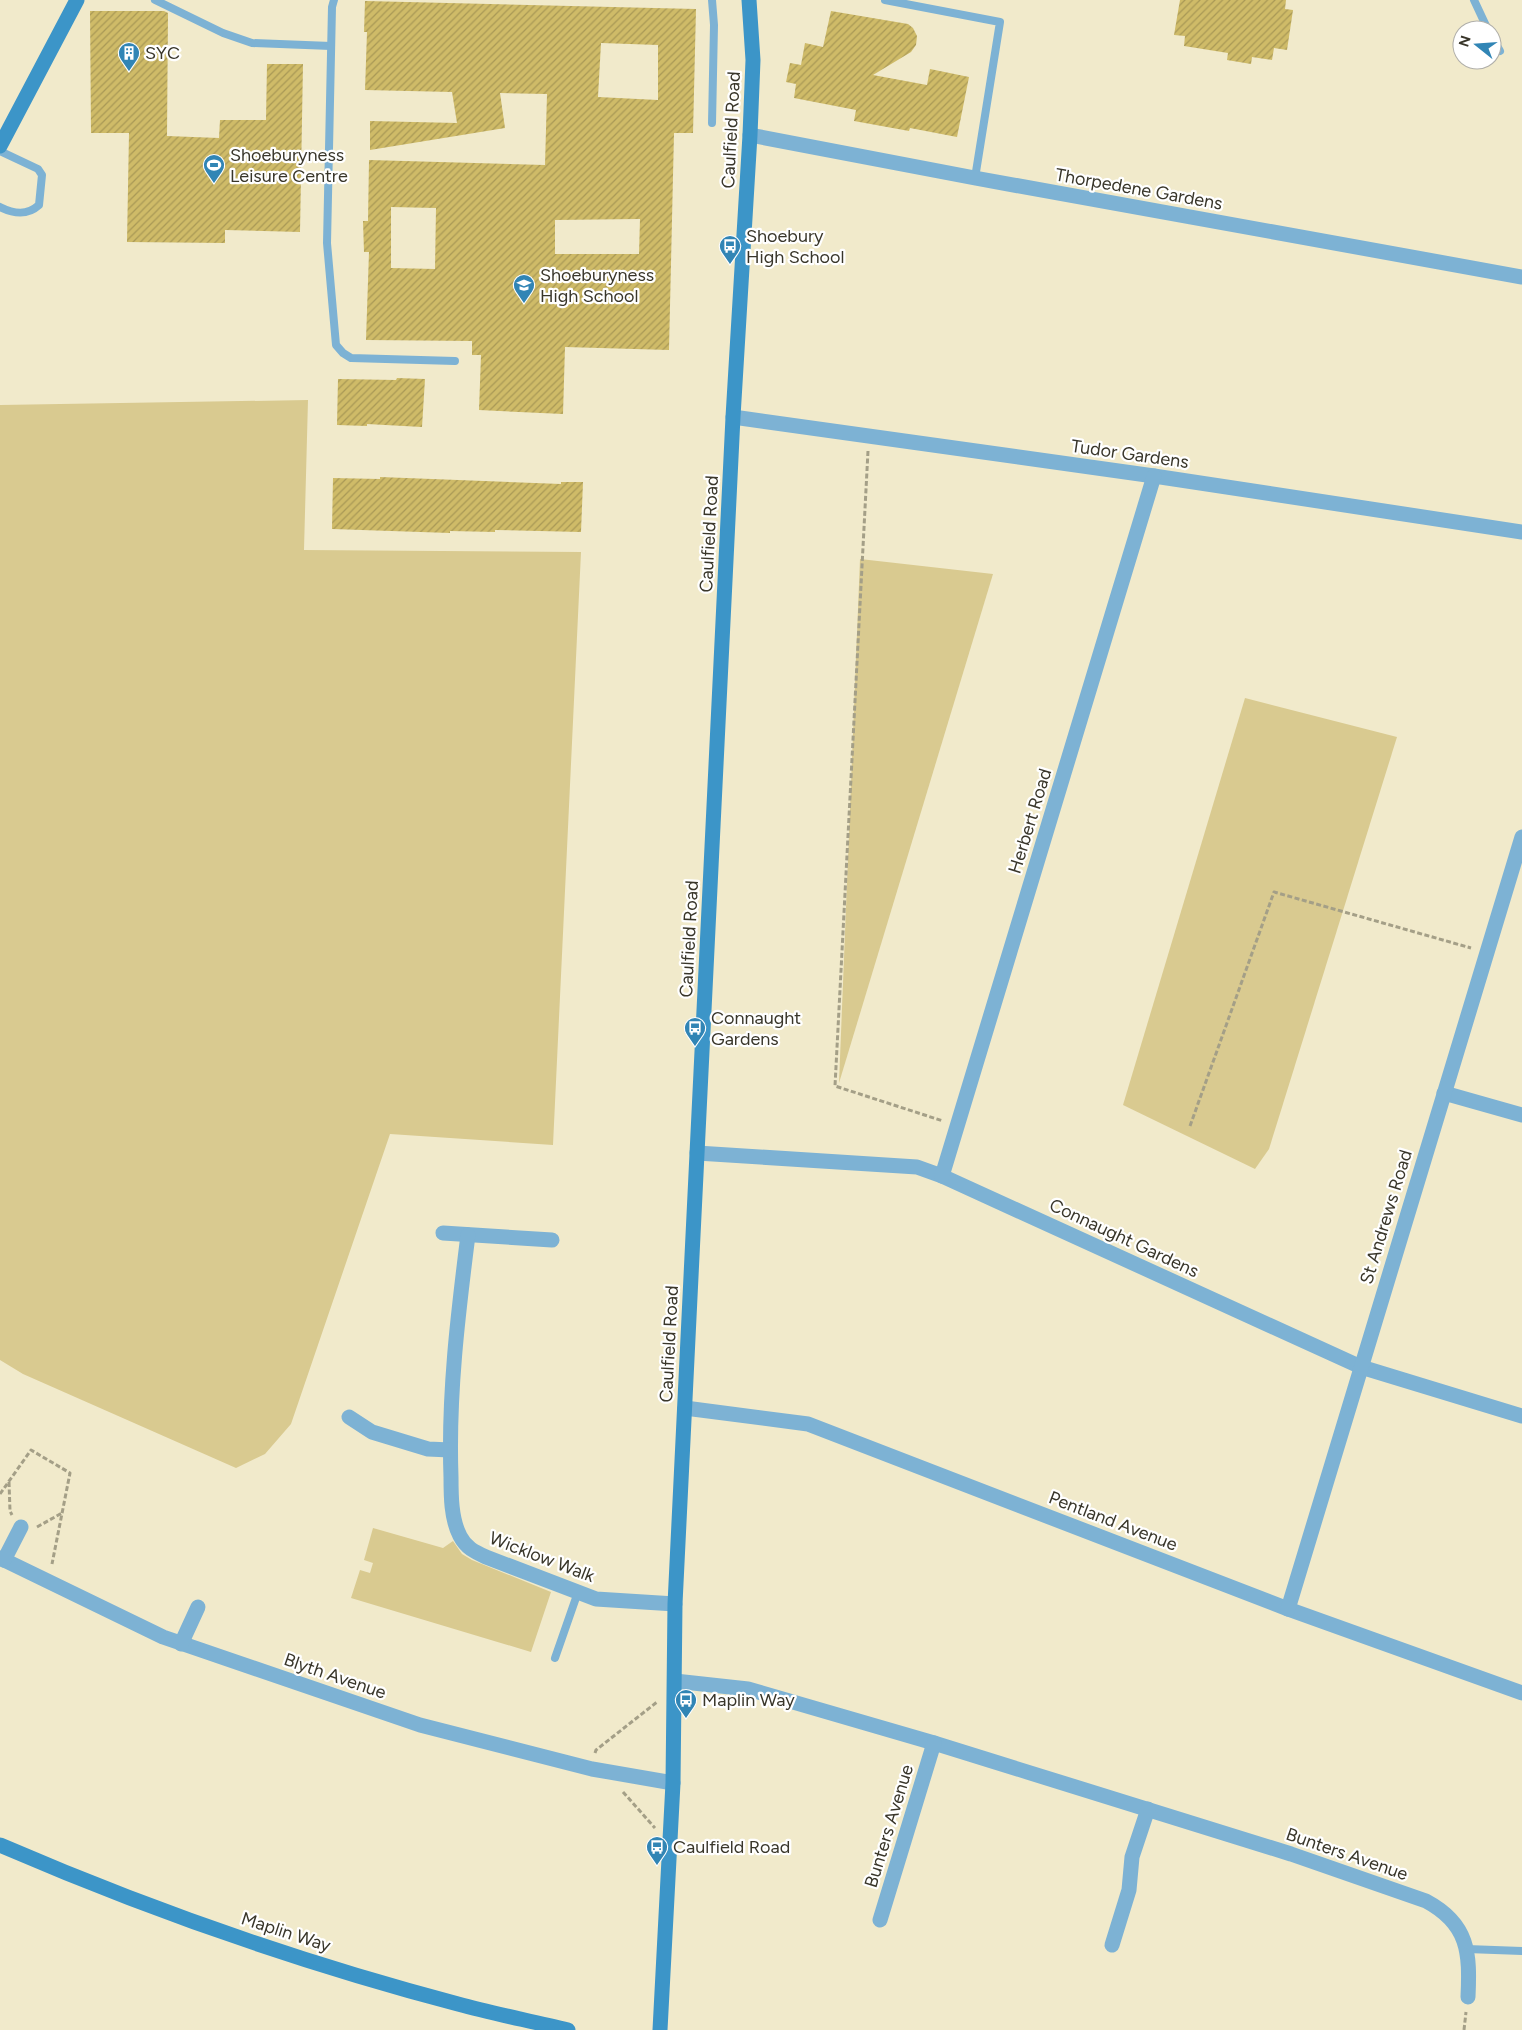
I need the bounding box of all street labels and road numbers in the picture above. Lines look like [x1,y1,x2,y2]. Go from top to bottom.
street label: Caulfield Road [717,71,745,189]
street label: Thorpedene Gardens [1054,163,1224,215]
street label: Tudor Gardens [1070,435,1190,473]
street label: Caulfield Road [695,475,723,593]
street label: Herbert Road [1004,766,1056,876]
street label: Caulfield Road [675,880,703,998]
street label: St Andrews Road [1355,1147,1417,1287]
street label: Connaught Gardens [1046,1194,1202,1282]
street label: Caulfield Road [655,1285,683,1403]
street label: Pentland Avenue [1046,1486,1181,1556]
street label: Wicklow Walk [486,1527,598,1587]
street label: Blyth Avenue [281,1648,389,1704]
street label: Bunters Avenue [860,1762,918,1890]
street label: Bunters Avenue [1283,1823,1411,1885]
street label: Maplin Way [239,1907,334,1957]

